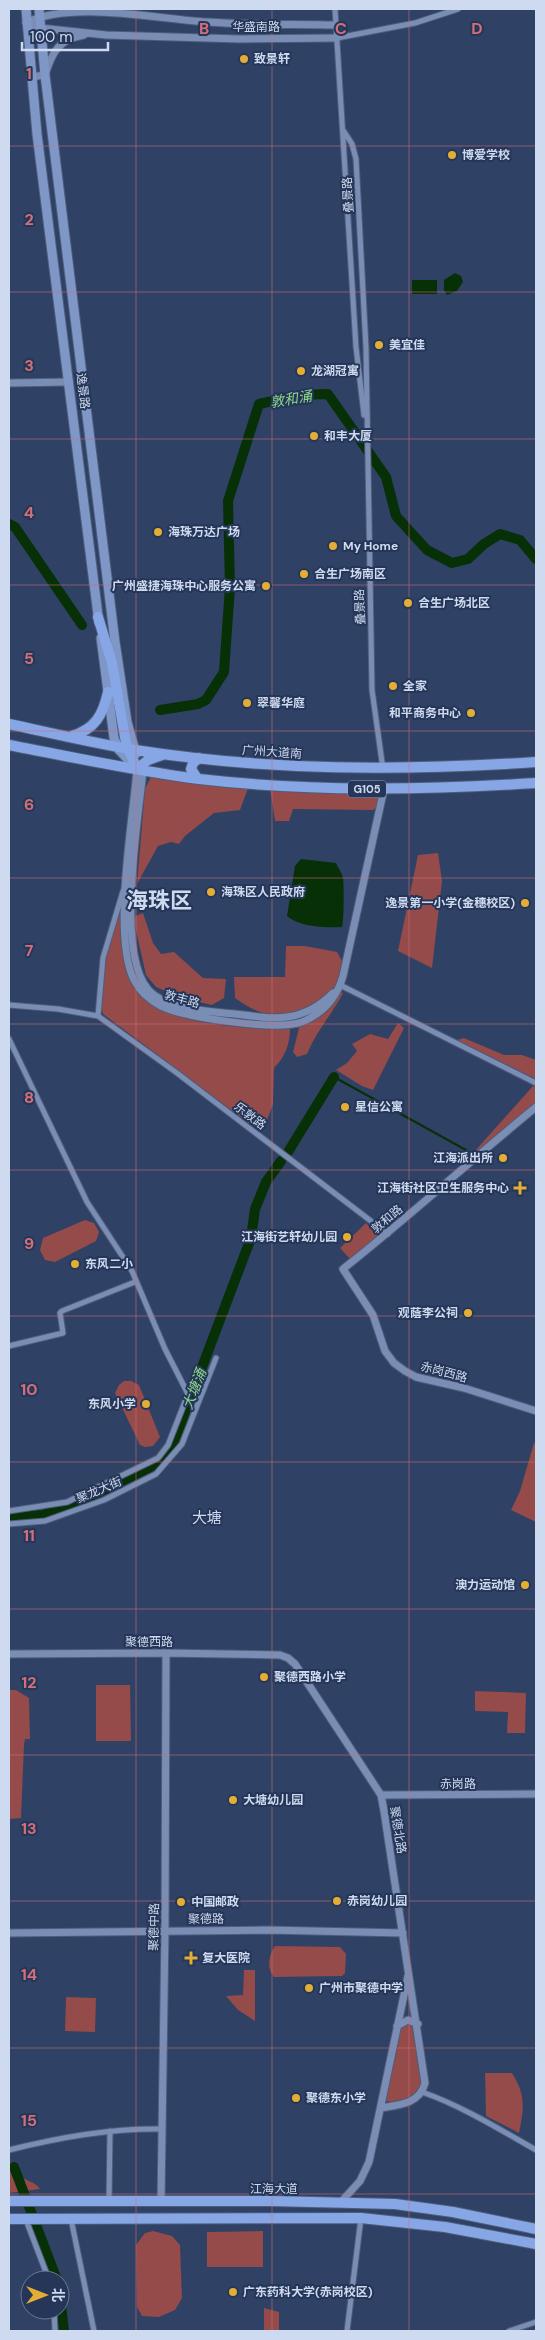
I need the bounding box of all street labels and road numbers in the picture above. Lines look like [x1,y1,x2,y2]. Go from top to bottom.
street label: 华盛南路 [232,19,280,35]
street label: 叠景路 [339,177,357,213]
street label: 逸景路 [73,372,93,410]
street label: 叠景路 [351,589,369,625]
street label: 广州大道南 [242,742,302,762]
road number: G105 [348,781,386,798]
street label: 敦丰路 [162,986,202,1012]
street label: 乐敦路 [231,1099,269,1133]
street label: 敦和路 [368,1201,406,1237]
street label: 赤岗西路 [419,1358,469,1386]
street label: 聚龙大街 [74,1473,124,1507]
street label: 聚德西路 [125,1634,173,1650]
street label: 赤岗路 [440,1776,476,1792]
street label: 聚德北路 [386,1805,410,1855]
street label: 聚德中路 [146,1903,162,1951]
street label: 聚德路 [188,1911,224,1927]
street label: 江海大道 [250,2181,298,2197]

